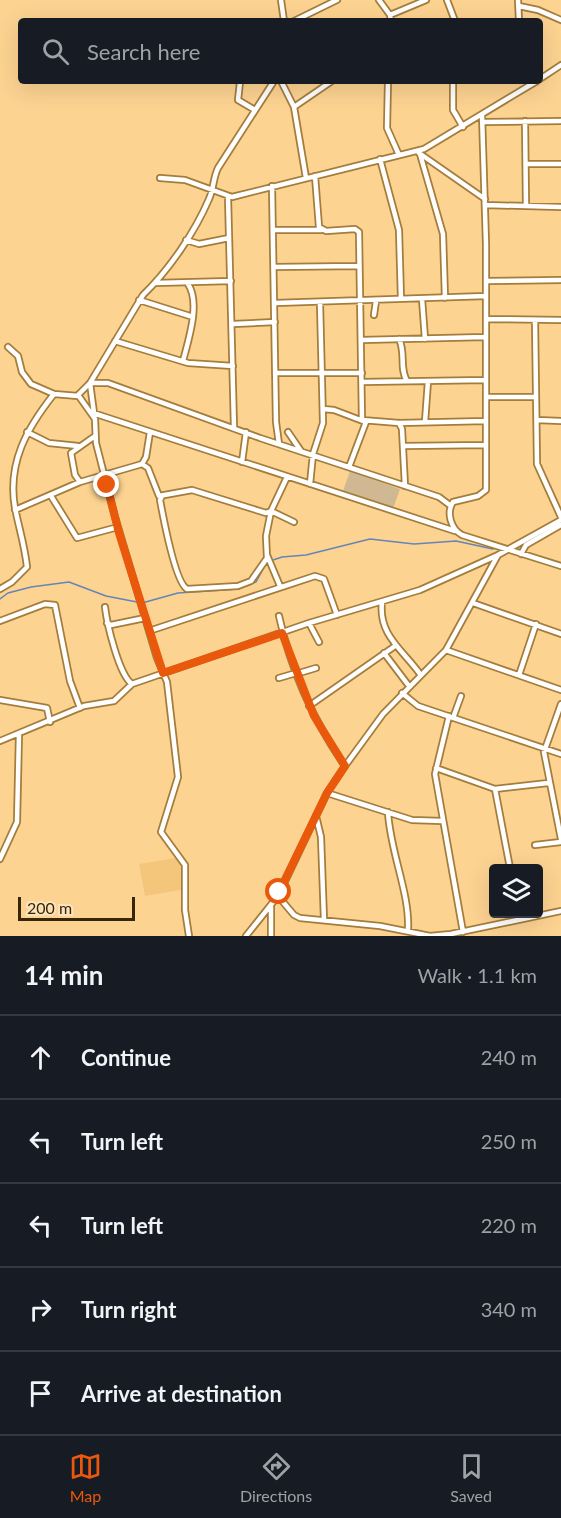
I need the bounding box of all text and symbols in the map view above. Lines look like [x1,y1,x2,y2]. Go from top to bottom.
search box [18,18,543,84]
icon: search [39,35,72,68]
text: Search here [87,38,200,65]
route end [93,471,119,497]
map controls [489,864,543,918]
button: layers [489,864,543,918]
route start [265,878,291,904]
scale bar [18,894,135,922]
text: 200 m [27,898,72,917]
text: 14 min [24,959,104,991]
text: Walk · 1.1 km [418,963,537,987]
icon: ahead [24,1041,57,1074]
text: Continue [81,1044,171,1071]
text: 240 m [481,1045,537,1069]
icon: left [24,1125,57,1158]
text: Turn left [81,1128,163,1155]
text: 250 m [481,1129,537,1153]
icon: left [24,1209,57,1242]
text: Turn left [81,1212,163,1239]
text: 220 m [481,1213,537,1237]
icon: right [24,1293,57,1326]
text: Turn right [81,1296,176,1323]
text: 340 m [481,1297,537,1321]
icon: arrive [24,1377,57,1410]
text: Arrive at destination [81,1380,282,1407]
tab: Map [69,1450,102,1505]
tab: Directions [240,1450,312,1505]
tab: Saved [450,1450,492,1505]

